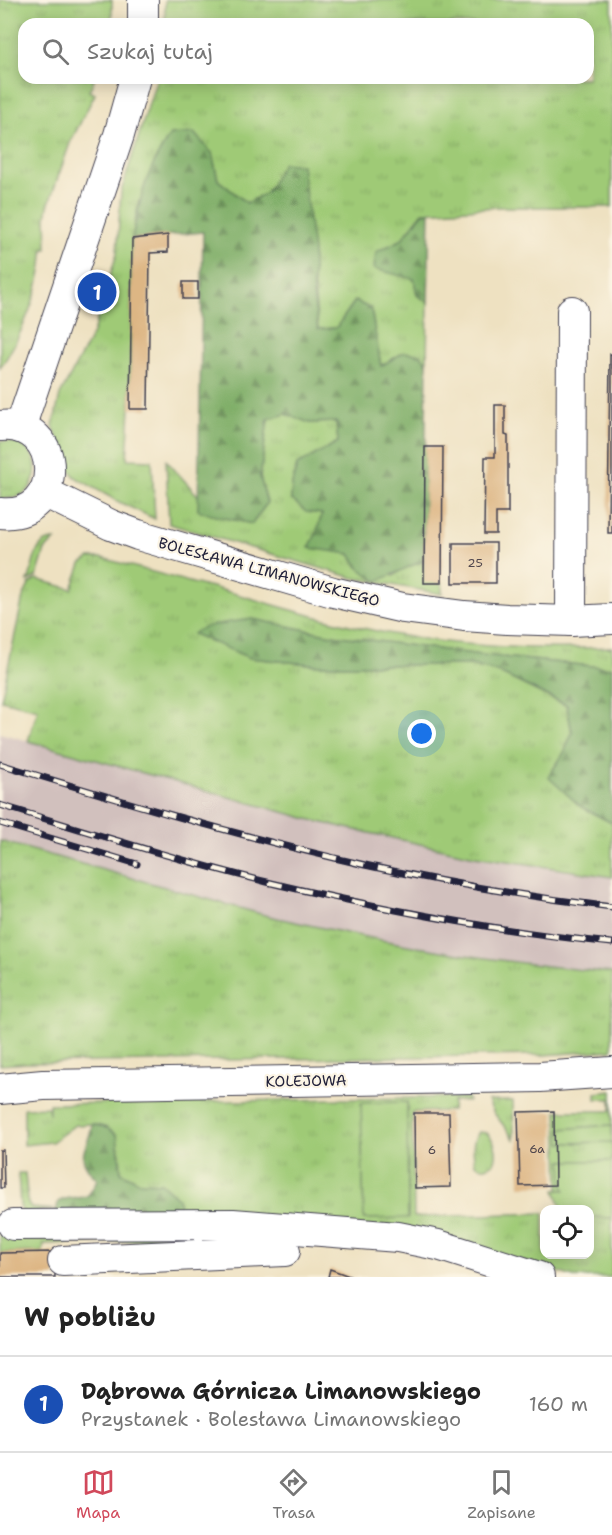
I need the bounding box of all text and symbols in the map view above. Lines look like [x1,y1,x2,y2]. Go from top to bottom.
search box [18,18,594,84]
icon: search [39,35,72,68]
text: Szukaj tutaj [87,37,213,66]
pin: 1 [78,270,116,314]
street label: BOLESŁAWA LIMANOWSKIEGO [156,533,382,611]
house number: 25 [467,555,483,571]
your location [407,719,436,748]
street label: KOLEJOWA [265,1070,347,1092]
house number: 6a [529,1141,545,1157]
house number: 6 [428,1142,436,1158]
map controls [540,1205,594,1259]
button: locate [540,1205,594,1259]
text: W pobliżu [24,1299,156,1334]
text: Dąbrowa Górnicza Limanowskiego [81,1377,481,1406]
text: 1 [39,1391,48,1417]
text: 160 m [529,1391,588,1417]
text: Przystanek · Bolesława Limanowskiego [81,1406,461,1432]
tab: Mapa [76,1466,120,1523]
tab: Trasa [272,1466,315,1523]
tab: Zapisane [467,1466,536,1523]

